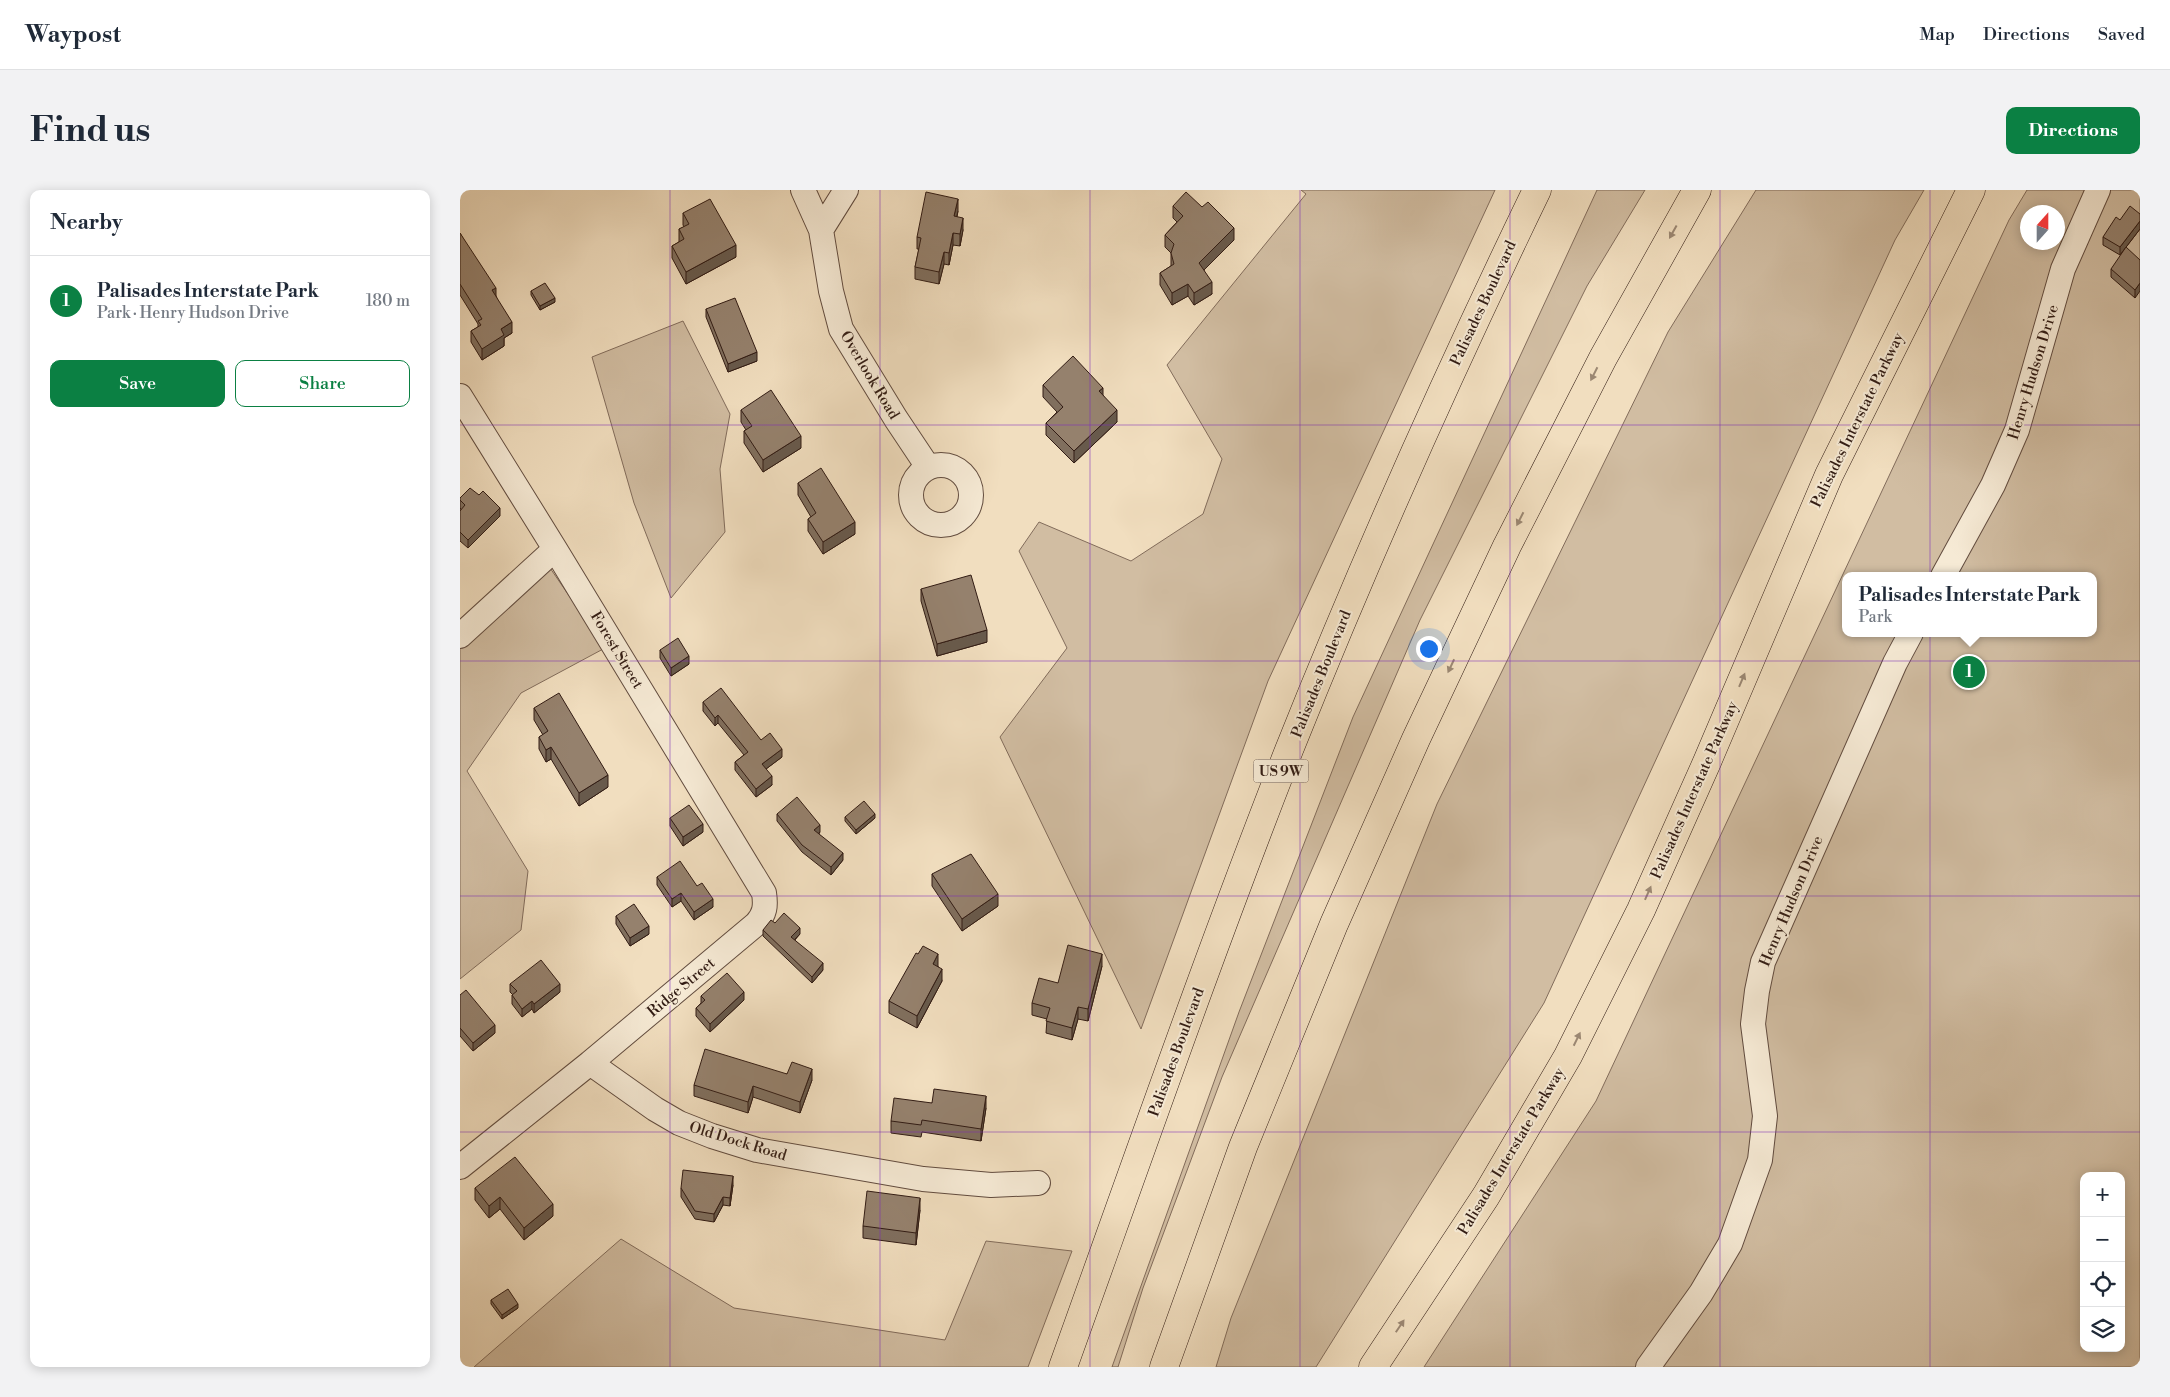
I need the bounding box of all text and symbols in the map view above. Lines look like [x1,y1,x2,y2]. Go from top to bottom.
text: Waypost [25,20,121,50]
text: Map [1919,23,1955,46]
text: Directions [1983,23,2070,46]
text: Saved [2098,23,2145,46]
button: Directions [2006,107,2140,154]
text: Find us [30,109,150,152]
north arrow [2020,205,2065,250]
text: Nearby [50,210,123,236]
one-way arrow [1669,225,1677,240]
street label: Palisades Boulevard [1446,237,1521,369]
text: Palisades Interstate Park [97,279,319,303]
text: 1 [62,291,70,311]
text: 180 m [366,291,410,311]
street label: Henry Hudson Drive [2004,302,2063,442]
text: Park · Henry Hudson Drive [97,303,289,323]
street label: Overlook Road [836,328,904,423]
street label: Palisades Interstate Parkway [1807,329,1908,511]
button: Save [50,360,225,407]
button: Share [235,360,410,407]
one-way arrow [1590,367,1598,382]
one-way arrow [1516,512,1524,526]
popup [1842,572,2097,637]
text: Palisades Interstate Park [1858,583,2081,607]
street label: Palisades Boulevard [1287,607,1356,741]
text: Park [1858,607,1892,627]
street label: Forest Street [586,608,647,693]
your location [1416,636,1442,662]
pin: 1 [1953,653,1985,691]
one-way arrow [1446,659,1454,673]
one-way arrow [1738,673,1746,687]
street label: Palisades Interstate Parkway [1647,698,1743,882]
road number: US 9W [1254,760,1308,782]
street label: Henry Hudson Drive [1755,833,1828,969]
one-way arrow [1645,886,1653,900]
street label: Ridge Street [643,953,720,1021]
street label: Palisades Boulevard [1144,985,1209,1119]
one-way arrow [1573,1032,1581,1046]
street label: Palisades Interstate Parkway [1454,1063,1569,1239]
street label: Old Dock Road [687,1118,789,1165]
map controls [2080,1172,2125,1352]
button: + [2080,1172,2125,1217]
button: − [2080,1217,2125,1262]
button: locate [2080,1262,2125,1307]
button: layers [2080,1307,2125,1352]
one-way arrow [1395,1320,1405,1333]

